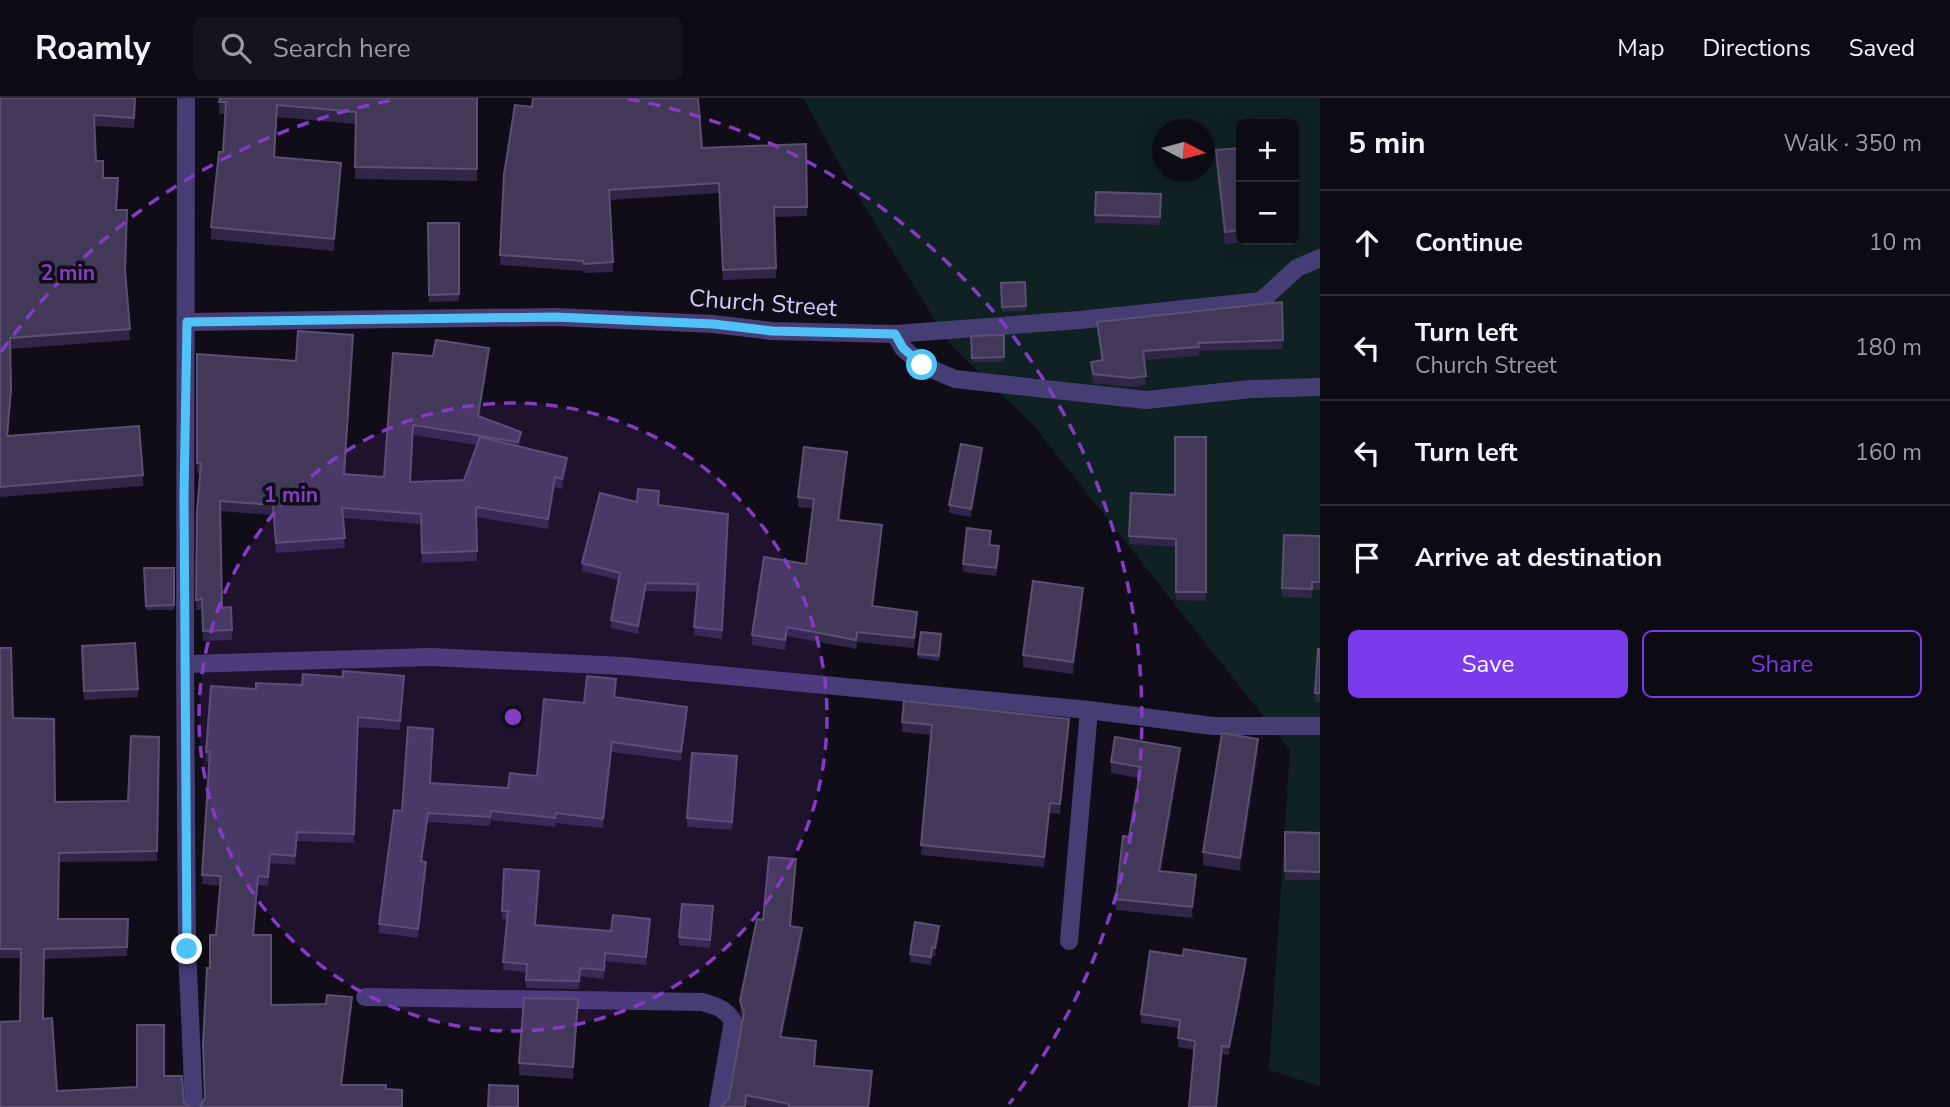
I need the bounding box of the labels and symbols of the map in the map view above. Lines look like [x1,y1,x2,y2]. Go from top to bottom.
north arrow [1152,119,1215,182]
text: 2 min [41,259,95,287]
street label: Church Street [688,282,839,324]
route start [906,349,937,380]
text: 1 min [264,481,318,509]
centre of rings [501,705,525,729]
route end [171,933,202,964]

